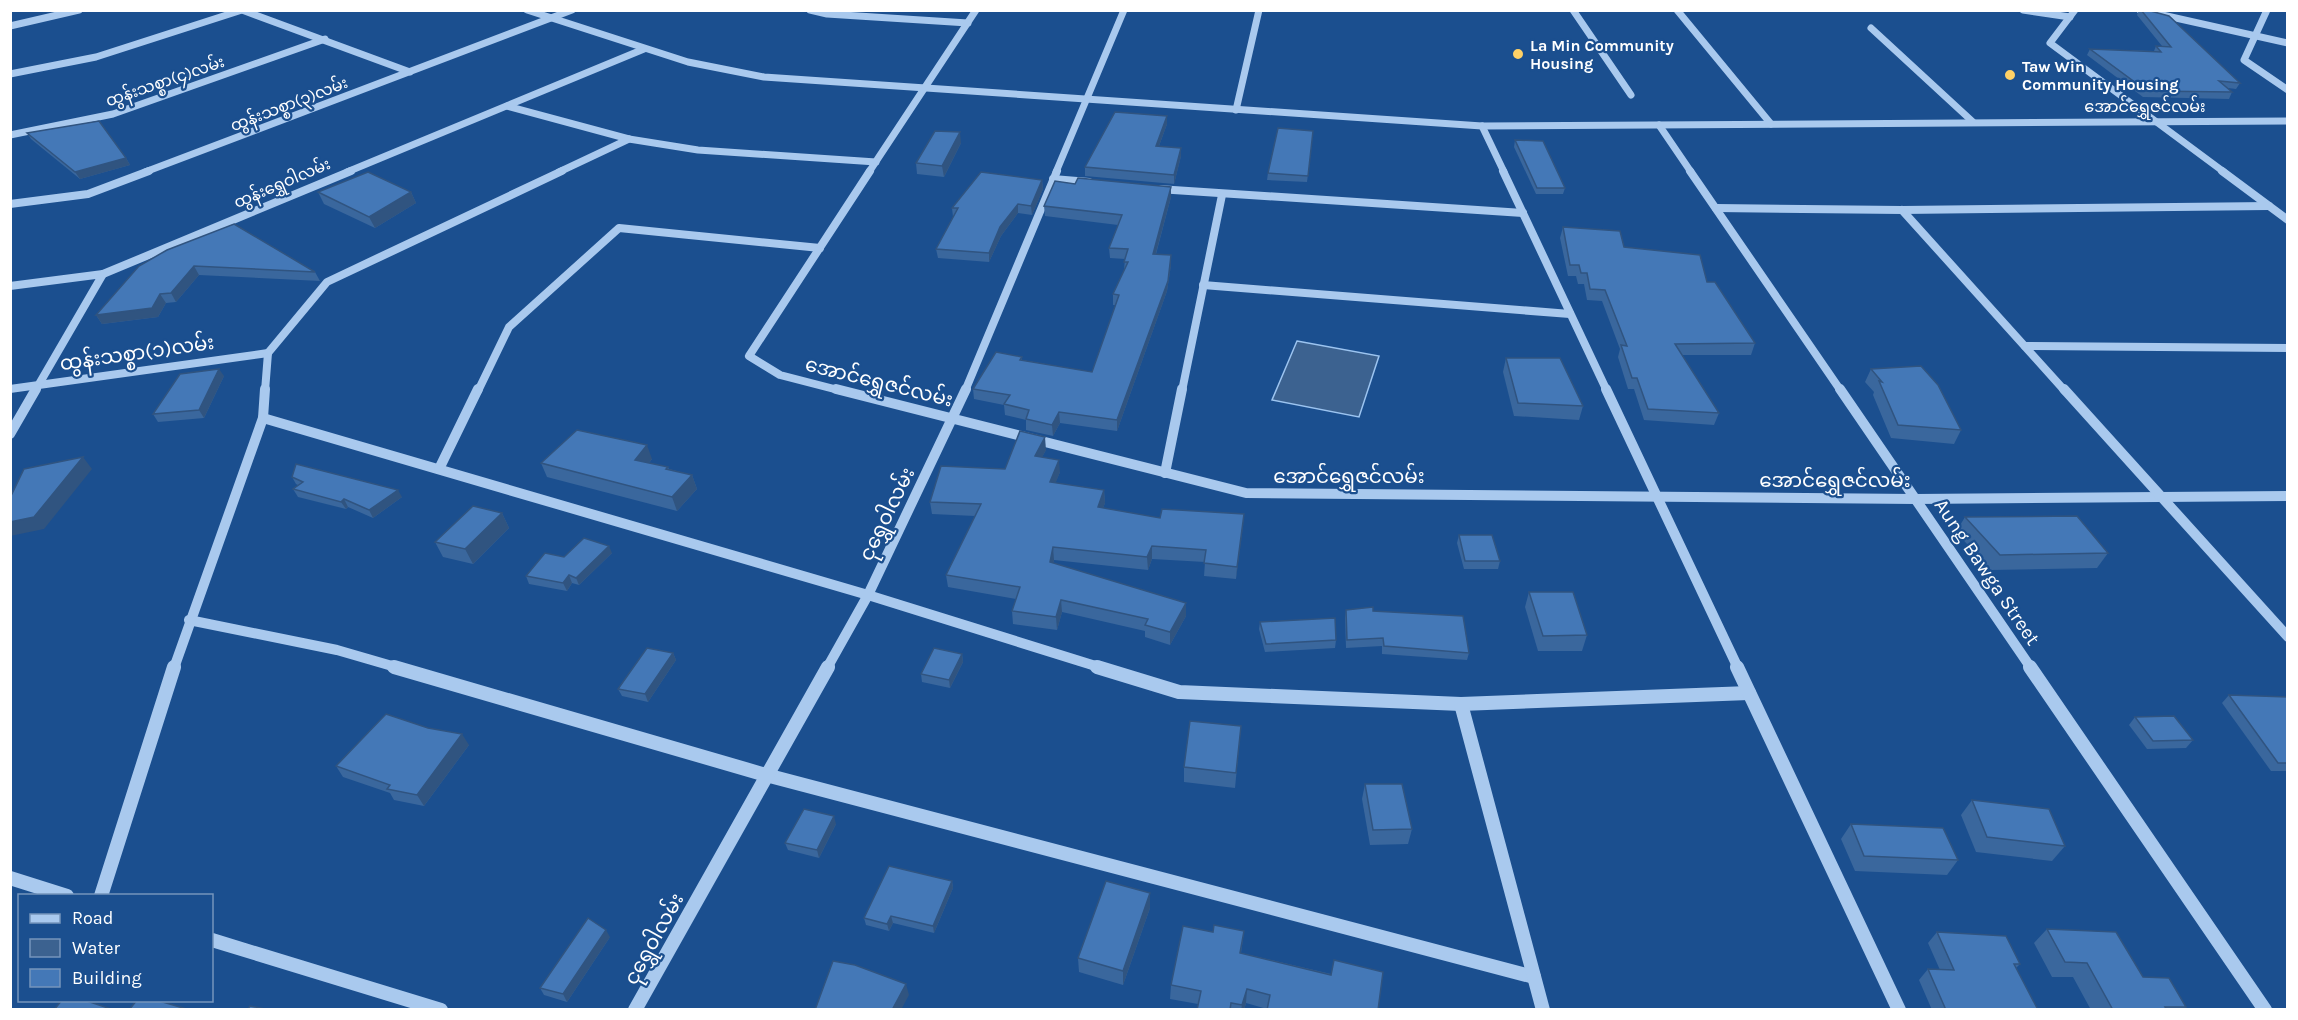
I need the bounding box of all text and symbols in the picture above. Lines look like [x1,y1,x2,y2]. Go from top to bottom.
place label: La Min Community Housing [1530,36,1674,73]
marker: La Min Community Housing [1511,47,1525,61]
street label: ထွန်းသစ္စာ(၄)လမ်း [102,50,228,114]
place label: Taw Win Community Housing [2022,57,2179,94]
marker: Taw Win Community Housing [2003,68,2017,82]
street label: ထွန်းသစ္စာ(၃)လမ်း [227,71,352,139]
street label: အောင်ရွှေဇင်လမ်း [2084,95,2206,120]
street label: ထွန်းရွှေဝါလမ်း [230,152,335,216]
street label: ထွန်းသစ္စာ(၁)လမ်း [58,328,216,380]
street label: အောင်ရွှေဇင်လမ်း [802,350,956,415]
street label: ငုရွှေဝါလမ်း [852,462,924,567]
street label: အောင်ရွှေဇင်လမ်း [1273,462,1425,492]
street label: အောင်ရွှေဇင်လမ်း [1759,466,1911,496]
street label: Aung Bawga Street [1929,494,2045,650]
street label: ငုရွှေဝါလမ်း [617,888,693,991]
legend [18,894,213,1002]
text: Road [72,907,113,929]
text: Water [72,937,120,959]
text: Building [72,967,142,989]

